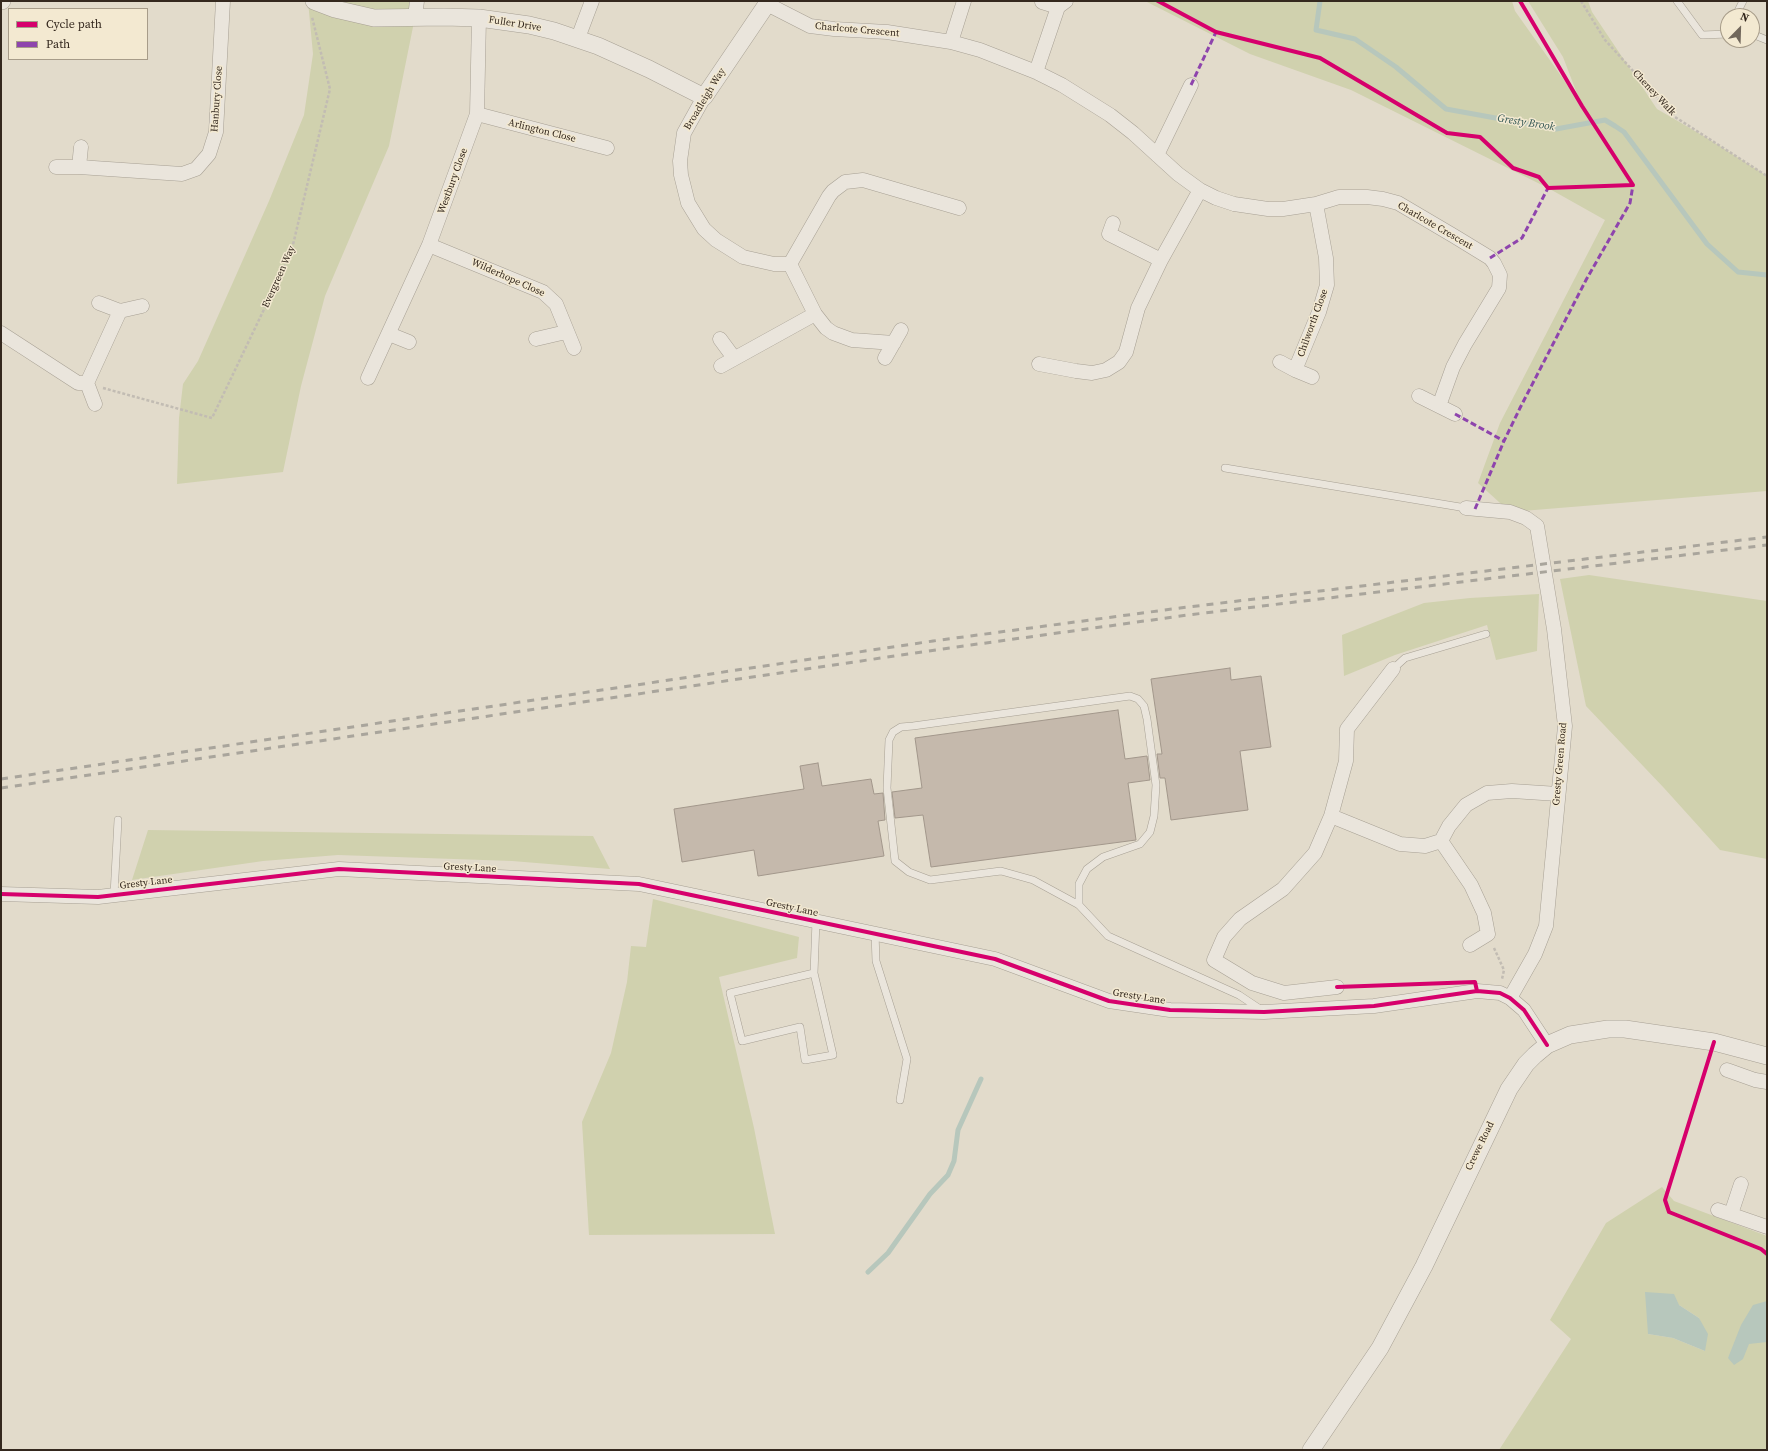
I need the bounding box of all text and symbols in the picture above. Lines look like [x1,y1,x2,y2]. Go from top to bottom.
legend [8,8,148,60]
north arrow [1720,8,1760,48]
text: N [1738,9,1751,26]
street label: Fuller Drive [488,14,542,34]
text: Cycle path [46,16,102,32]
street label: Charlcote Crescent [814,20,900,40]
text: Path [46,36,70,52]
street label: Hanbury Close [209,66,225,132]
street label: Broadleigh Way [682,66,728,132]
street label: Cheney Walk [1630,68,1678,118]
water label: Gresty Brook [1496,112,1556,134]
street label: Arlington Close [507,117,577,145]
street label: Westbury Close [436,146,470,216]
street label: Charlcote Crescent [1395,200,1475,252]
street label: Evergreen Way [260,244,298,310]
street label: Wilderhope Close [469,256,547,300]
street label: Chilworth Close [1295,287,1331,359]
street label: Gresty Green Road [1550,722,1570,806]
street label: Gresty Lane [443,861,497,875]
street label: Gresty Lane [119,874,173,892]
street label: Gresty Lane [765,897,819,919]
street label: Gresty Lane [1112,987,1166,1007]
street label: Crewe Road [1463,1120,1497,1172]

